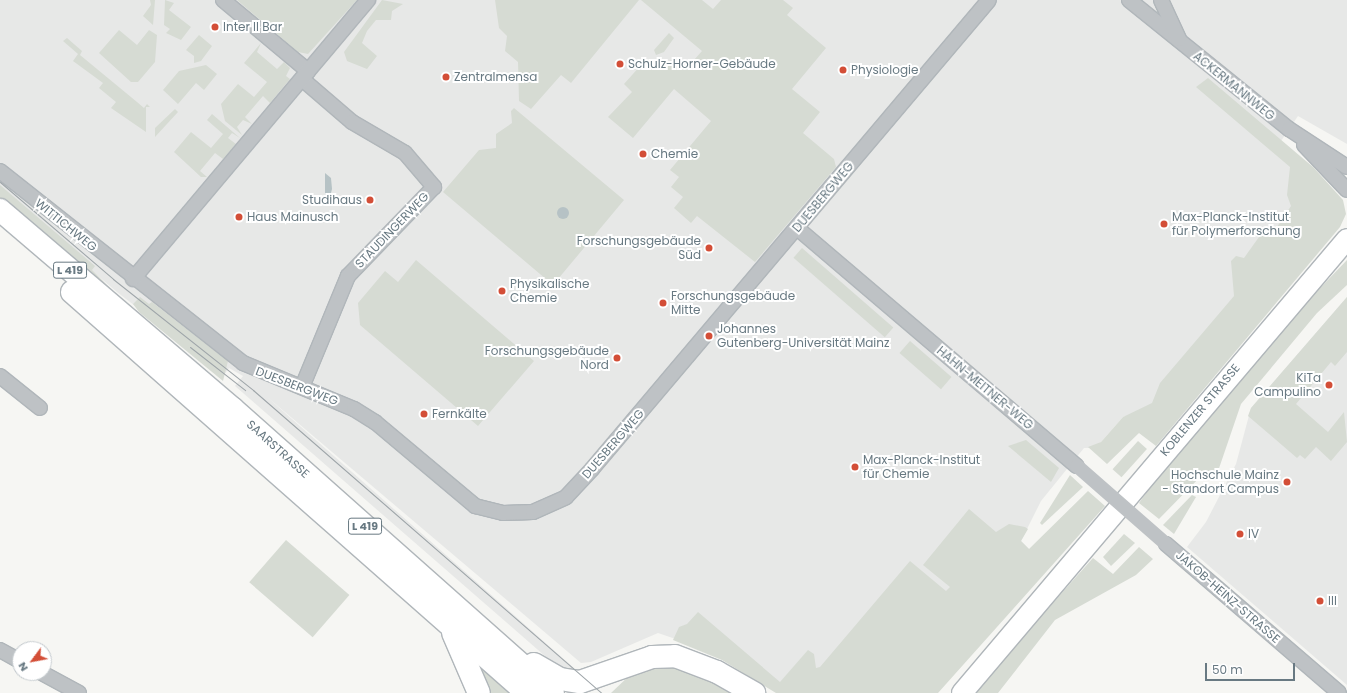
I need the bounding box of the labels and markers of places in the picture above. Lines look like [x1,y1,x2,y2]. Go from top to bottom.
place label: Inter II Bar [223,20,282,34]
marker: Inter II Bar [210,22,220,32]
place label: Schulz-Horner-Gebäude [628,57,776,71]
marker: Schulz-Horner-Gebäude [615,59,625,69]
place label: Physiologie [851,63,918,77]
marker: Physiologie [838,65,848,75]
place label: Zentralmensa [454,70,537,84]
marker: Zentralmensa [441,72,451,82]
place label: Chemie [651,147,698,161]
marker: Chemie [638,149,648,159]
place label: Studihaus [302,193,362,207]
marker: Studihaus [365,195,375,205]
place label: Haus Mainusch [247,210,339,224]
place label: Max-Planck-Institut für Polymerforschung [1172,210,1301,238]
marker: Haus Mainusch [234,212,244,222]
marker: Max-Planck-Institut für Polymerforschung [1159,219,1169,229]
place label: Forschungsgebäude Süd [577,234,701,262]
marker: Forschungsgebäude Süd [704,243,714,253]
place label: Physikalische Chemie [510,277,589,305]
marker: Physikalische Chemie [497,286,507,296]
place label: Forschungsgebäude Mitte [671,289,795,317]
marker: Forschungsgebäude Mitte [658,298,668,308]
place label: Johannes Gutenberg-Universität Mainz [717,322,889,350]
marker: Johannes Gutenberg-Universität Mainz [704,331,714,341]
place label: Forschungsgebäude Nord [485,344,609,372]
marker: Forschungsgebäude Nord [612,353,622,363]
place label: KiTa Campulino [1254,371,1321,399]
marker: KiTa Campulino [1324,380,1334,390]
place label: Fernkälte [432,407,487,421]
marker: Fernkälte [419,409,429,419]
place label: Max-Planck-Institut für Chemie [863,453,980,481]
marker: Max-Planck-Institut für Chemie [850,462,860,472]
place label: Hochschule Mainz - Standort Campus [1162,468,1279,496]
marker: Hochschule Mainz - Standort Campus [1282,477,1292,487]
place label: IV [1248,527,1259,541]
marker: IV [1235,529,1245,539]
place label: III [1328,594,1337,608]
marker: III [1315,596,1325,606]

